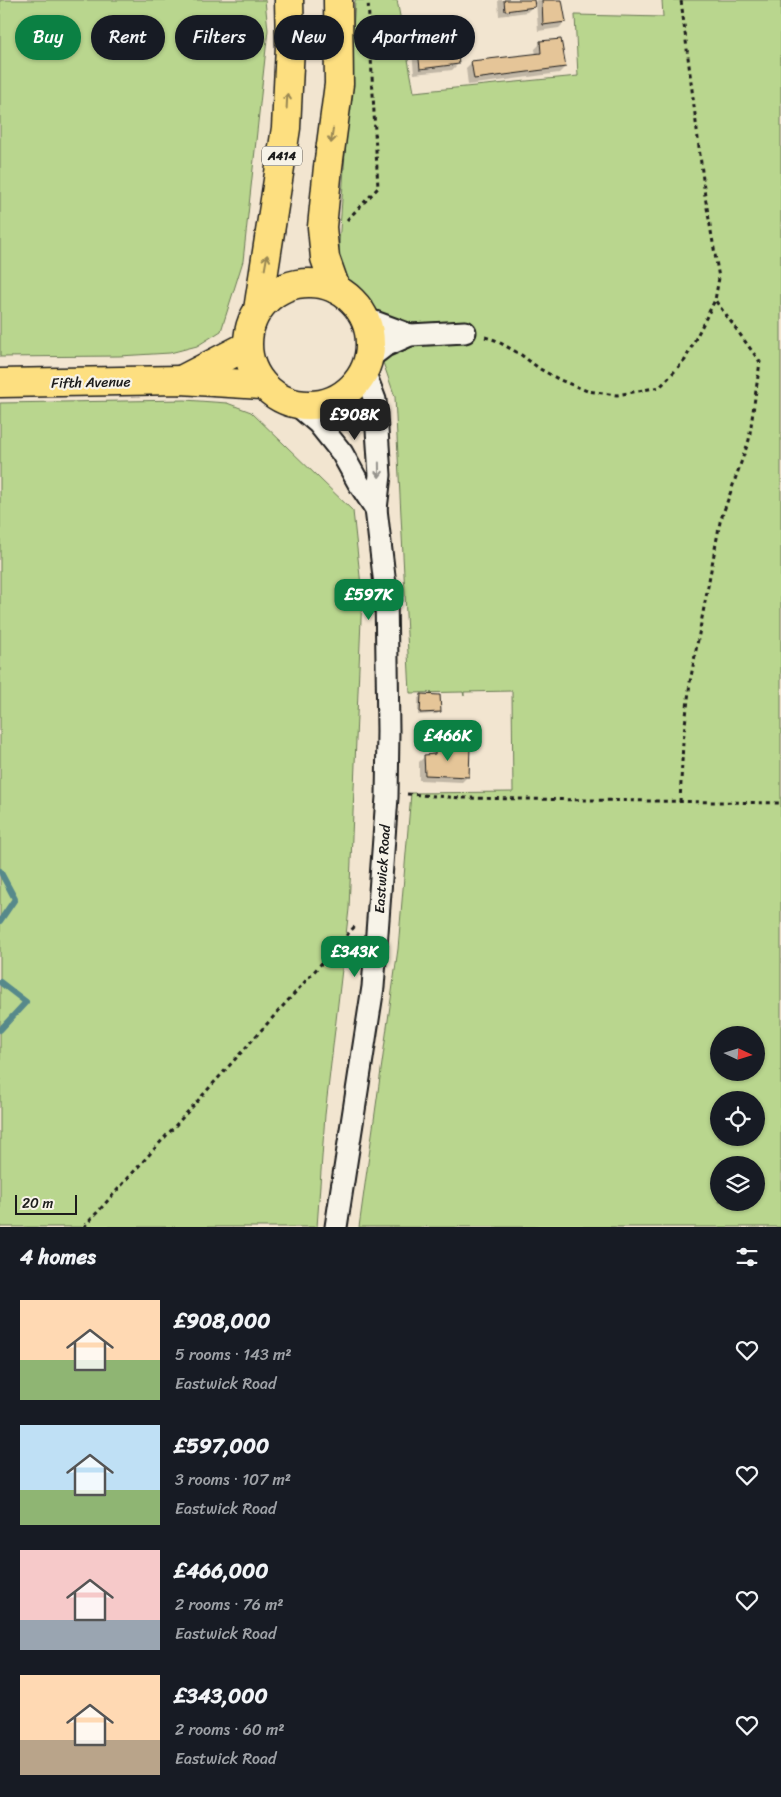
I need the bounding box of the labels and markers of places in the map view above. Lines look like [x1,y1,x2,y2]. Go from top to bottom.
pin: £908K [320,398,390,441]
pin: £597K [334,578,404,621]
pin: £466K [413,720,483,762]
pin: £343K [320,936,390,978]

